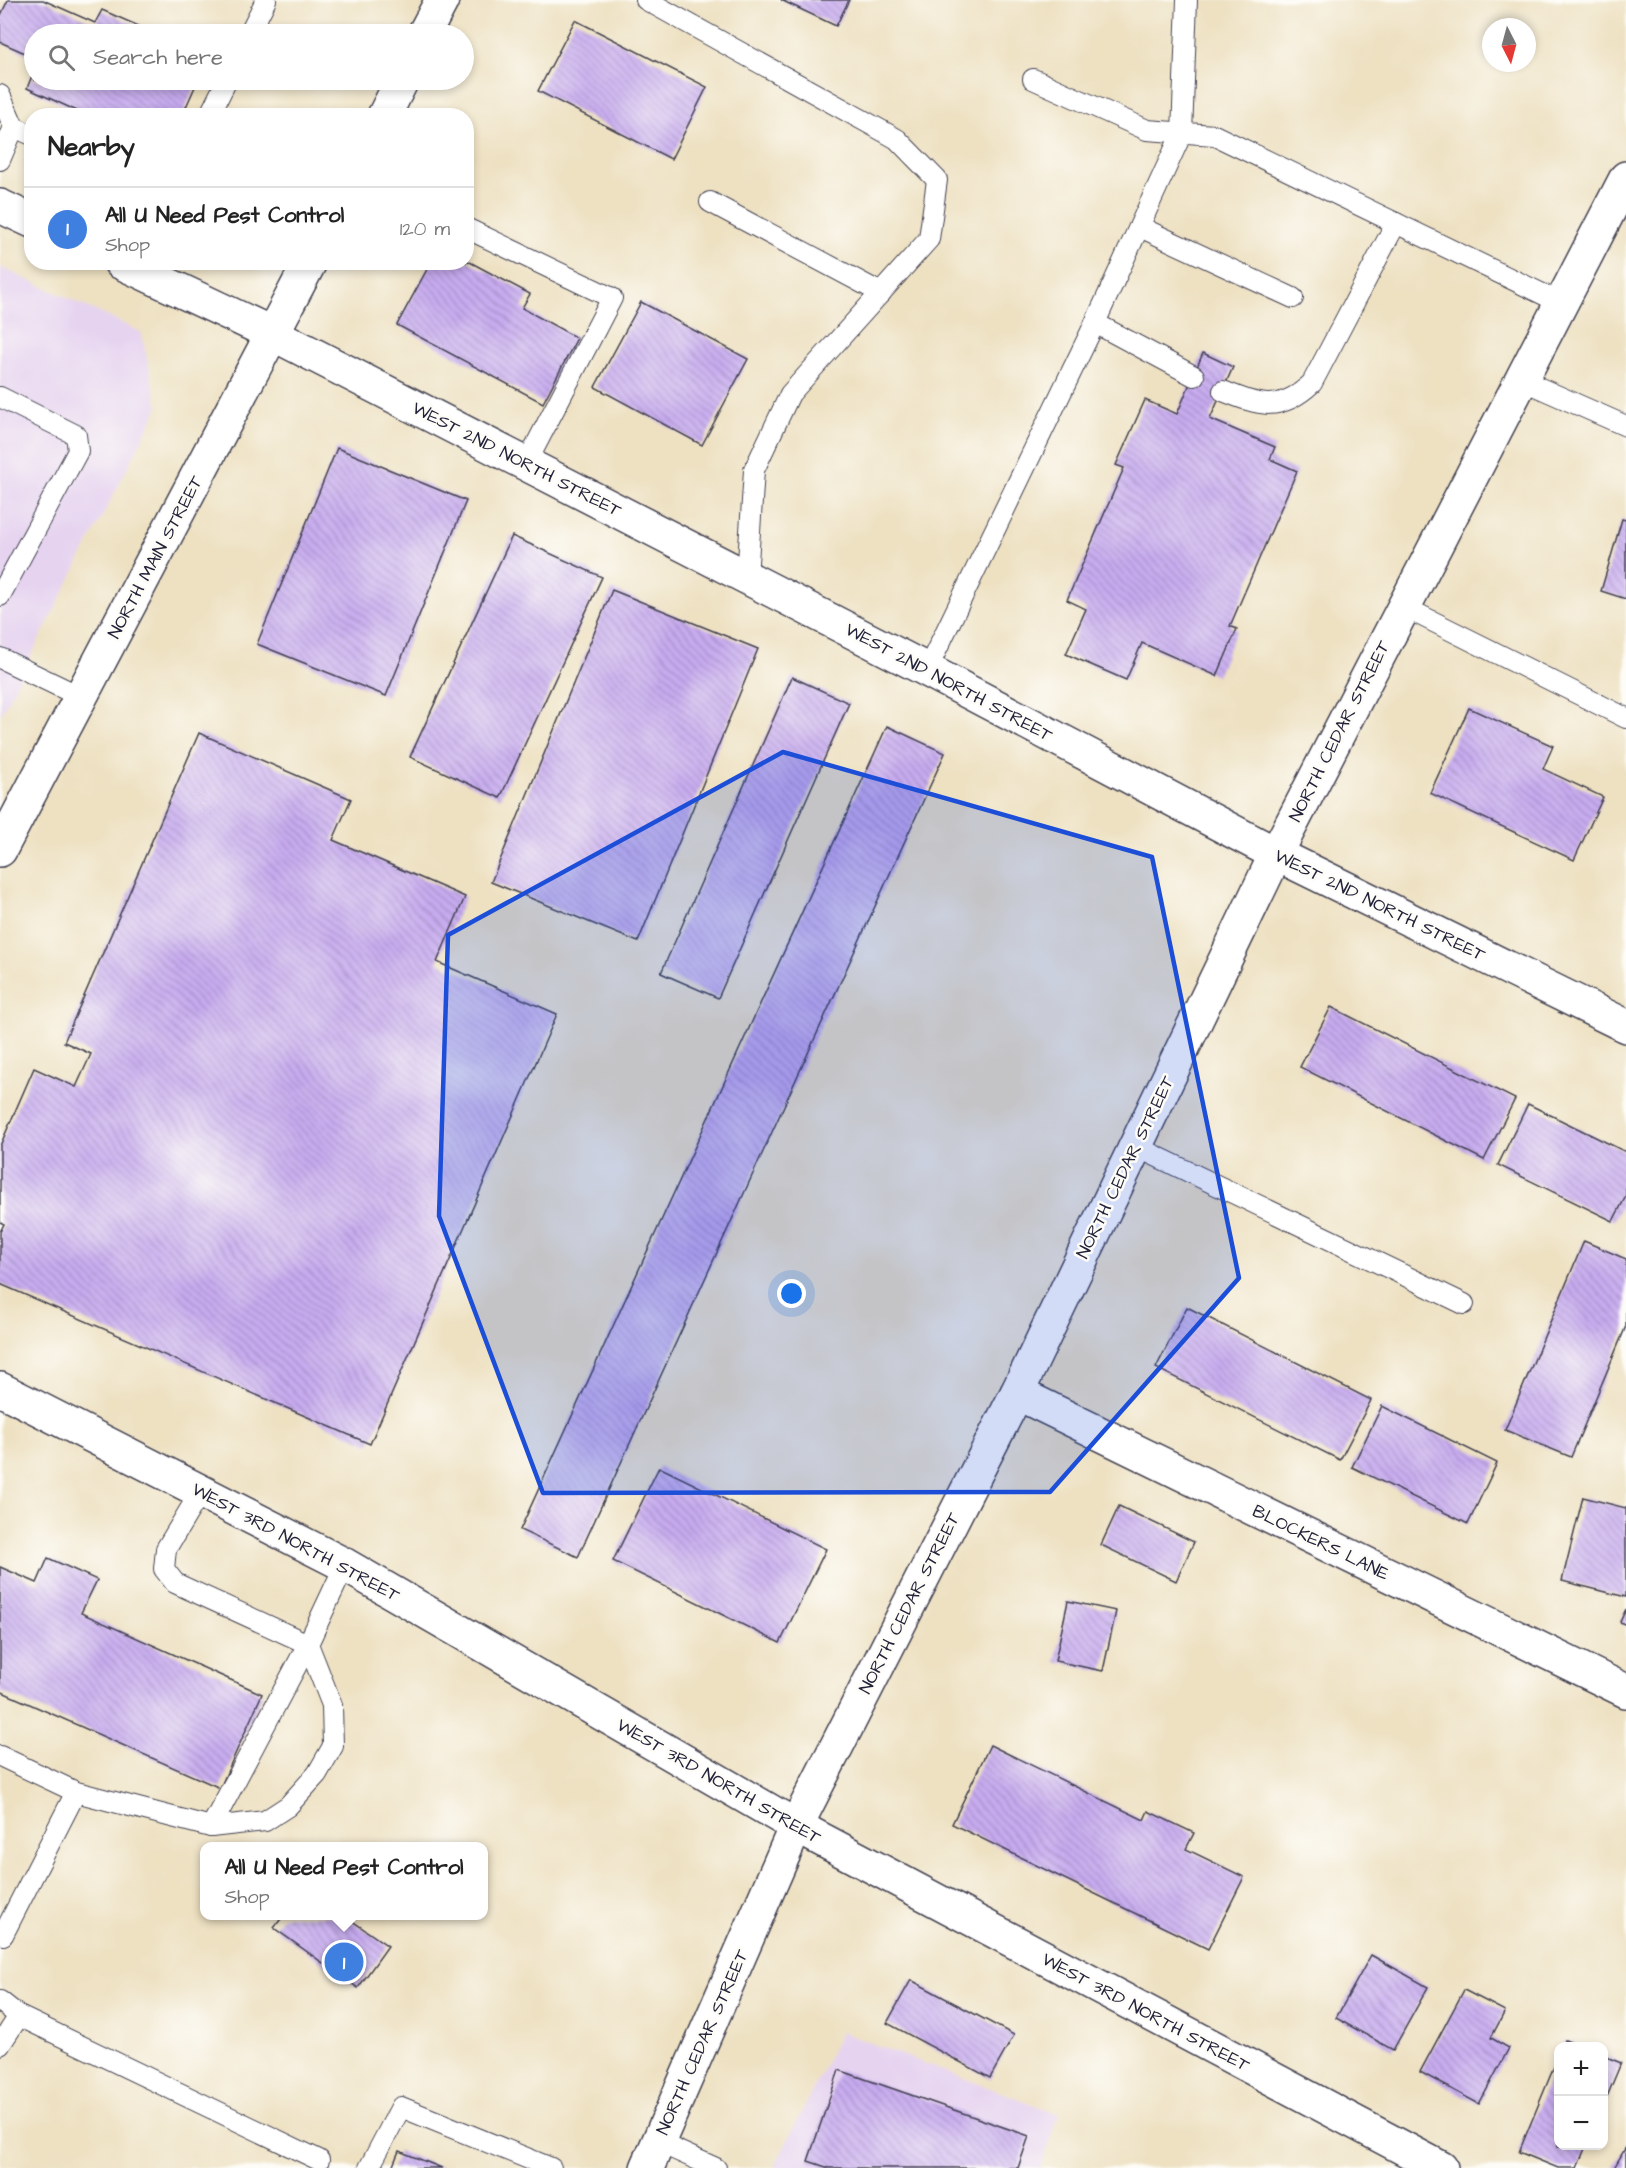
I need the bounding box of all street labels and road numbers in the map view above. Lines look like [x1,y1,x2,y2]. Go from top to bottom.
street label: WEST 2ND NORTH STREET [408,396,626,524]
street label: NORTH MAIN STREET [102,471,209,643]
street label: WEST 2ND NORTH STREET [841,617,1058,748]
street label: NORTH CEDAR STREET [1283,636,1396,826]
street label: WEST 2ND NORTH STREET [1270,843,1490,968]
street label: NORTH CEDAR STREET [1070,1071,1181,1263]
street label: WEST 3RD NORTH STREET [187,1477,405,1608]
street label: BLOCKERS LANE [1248,1499,1394,1587]
street label: NORTH CEDAR STREET [853,1508,966,1698]
street label: WEST 3RD NORTH STREET [612,1713,826,1851]
street label: NORTH CEDAR STREET [650,1945,755,2139]
street label: WEST 3RD NORTH STREET [1037,1947,1255,2078]

